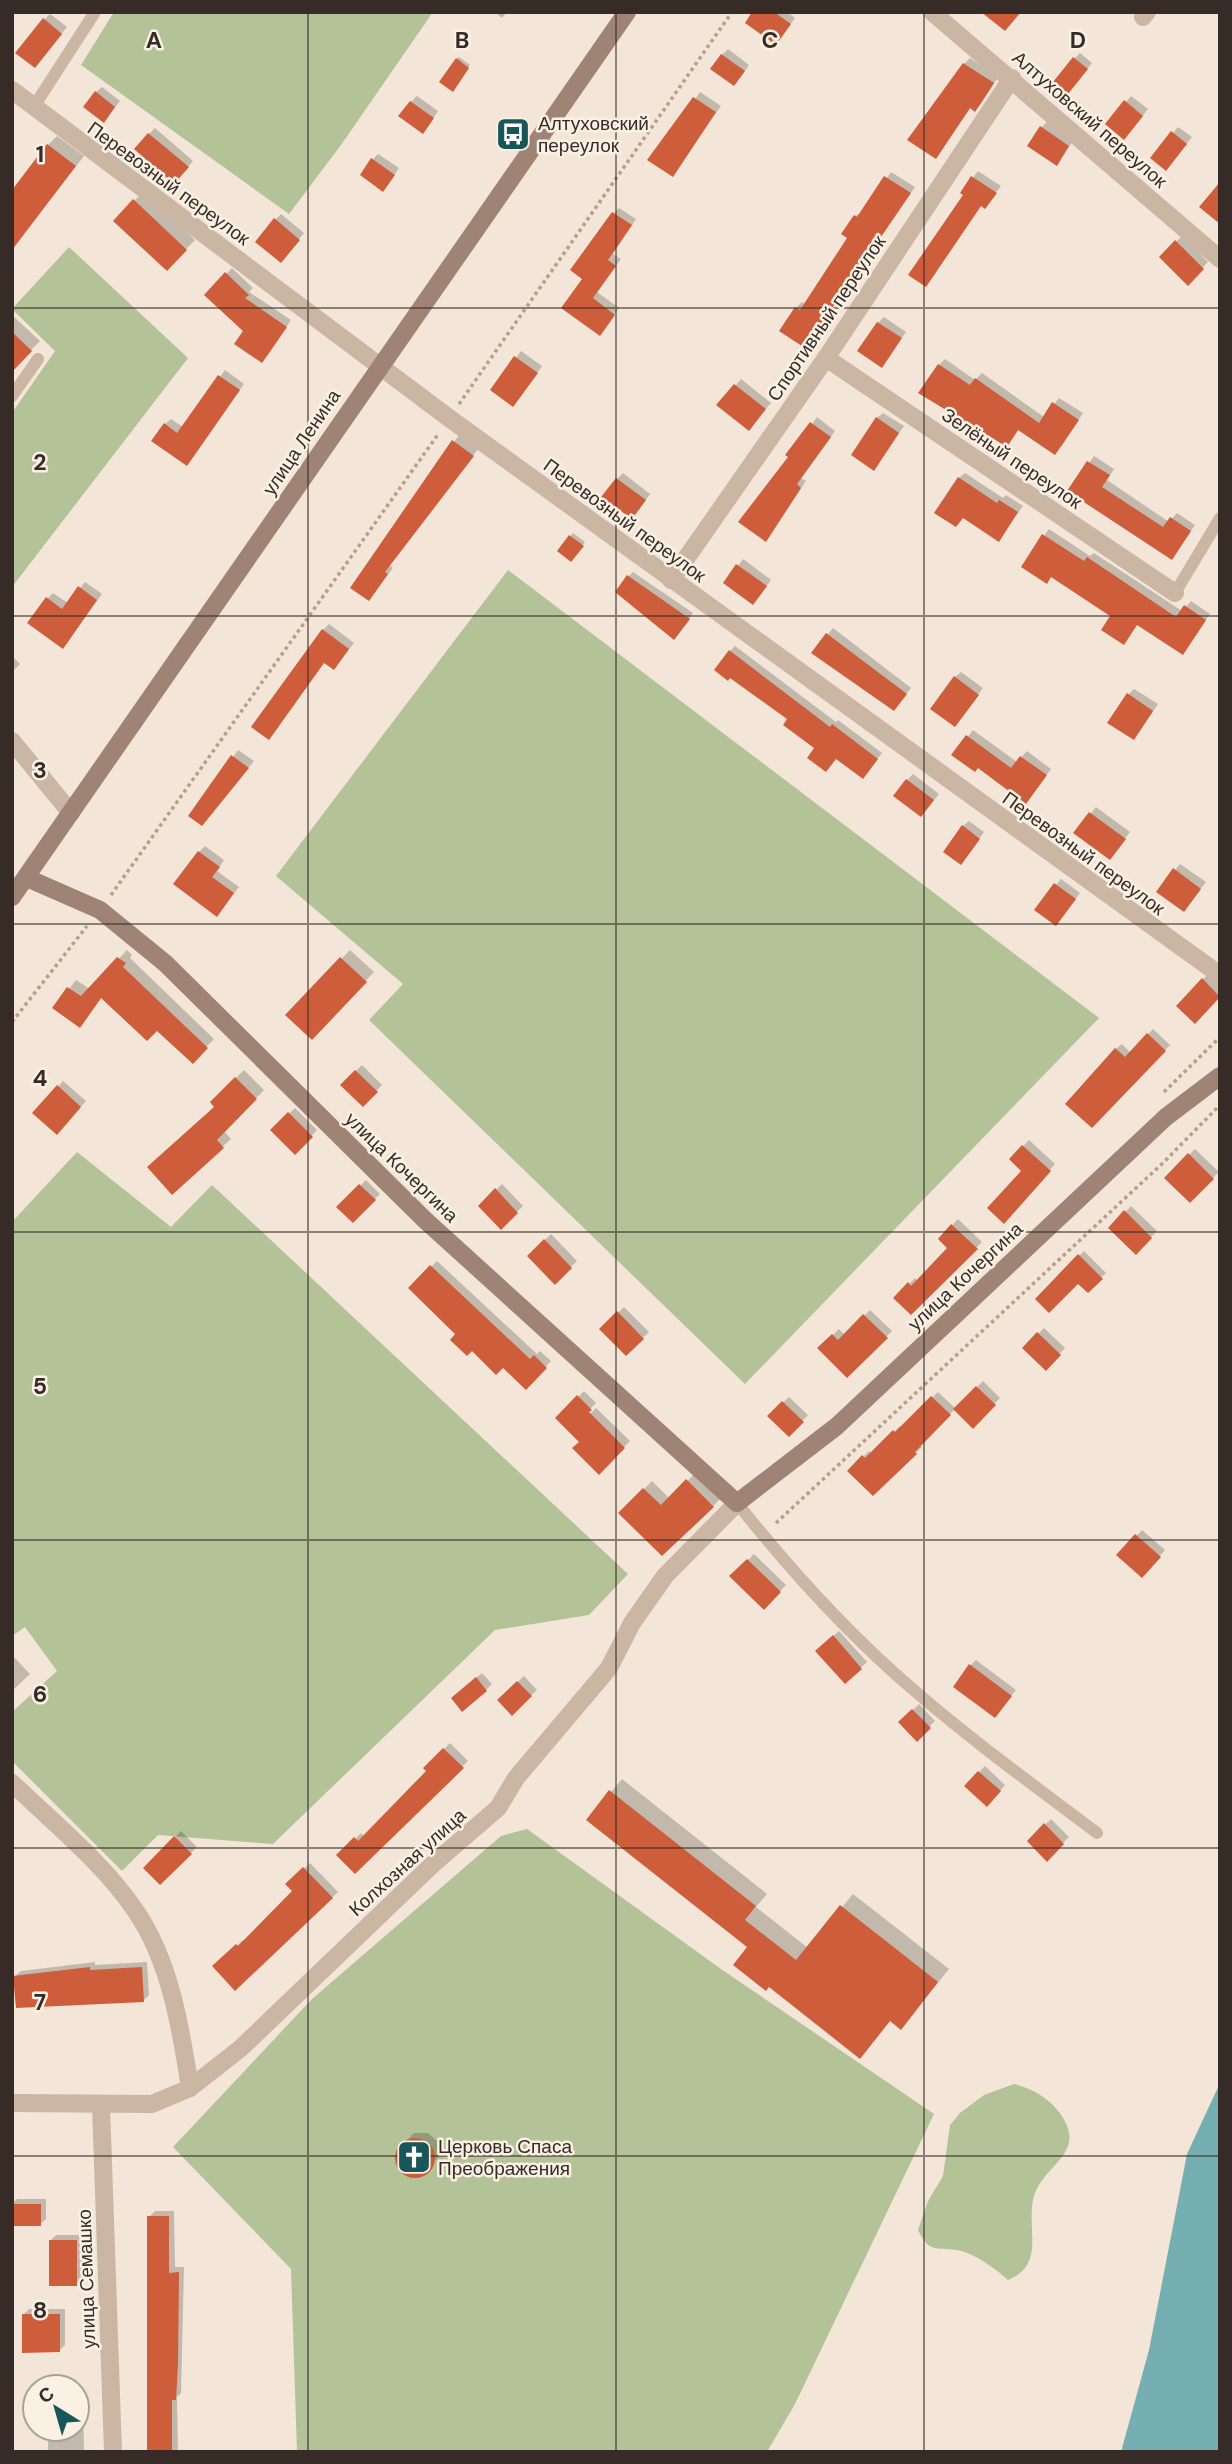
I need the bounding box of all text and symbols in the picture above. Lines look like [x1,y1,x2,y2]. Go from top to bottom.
text: A [146,25,162,55]
text: B [455,25,469,55]
text: C [762,25,778,55]
text: D [1070,25,1086,55]
street label: Алтуховский переулок [1007,45,1173,194]
place label: Алтуховский переулок [538,111,649,158]
bus stop icon: Алтуховский переулок [494,115,532,153]
street label: Перевозный переулок [82,116,256,251]
text: 1 [36,139,44,169]
street label: Спортивный переулок [762,230,892,406]
street label: улица Ленина [257,384,346,500]
street label: Зелёный переулок [937,402,1087,515]
text: 2 [33,447,47,477]
street label: Перевозный переулок [538,453,712,588]
text: 3 [33,755,47,785]
street label: Перевозный переулок [997,786,1171,921]
text: 4 [33,1063,48,1093]
street label: улица Кочергина [340,1107,464,1228]
street label: улица Кочергина [903,1216,1028,1336]
text: 5 [33,1371,47,1401]
text: 6 [33,1679,47,1709]
street label: Колхозная улица [343,1803,471,1922]
text: 7 [34,1987,46,2017]
place label: Церковь Спаса Преображения [438,2134,572,2181]
church icon: Церковь Спаса Преображения [395,2138,433,2176]
street label: улица Семашко [72,2209,101,2349]
text: 8 [33,2295,47,2325]
north arrow [21,2373,91,2443]
text: С [33,2381,59,2409]

